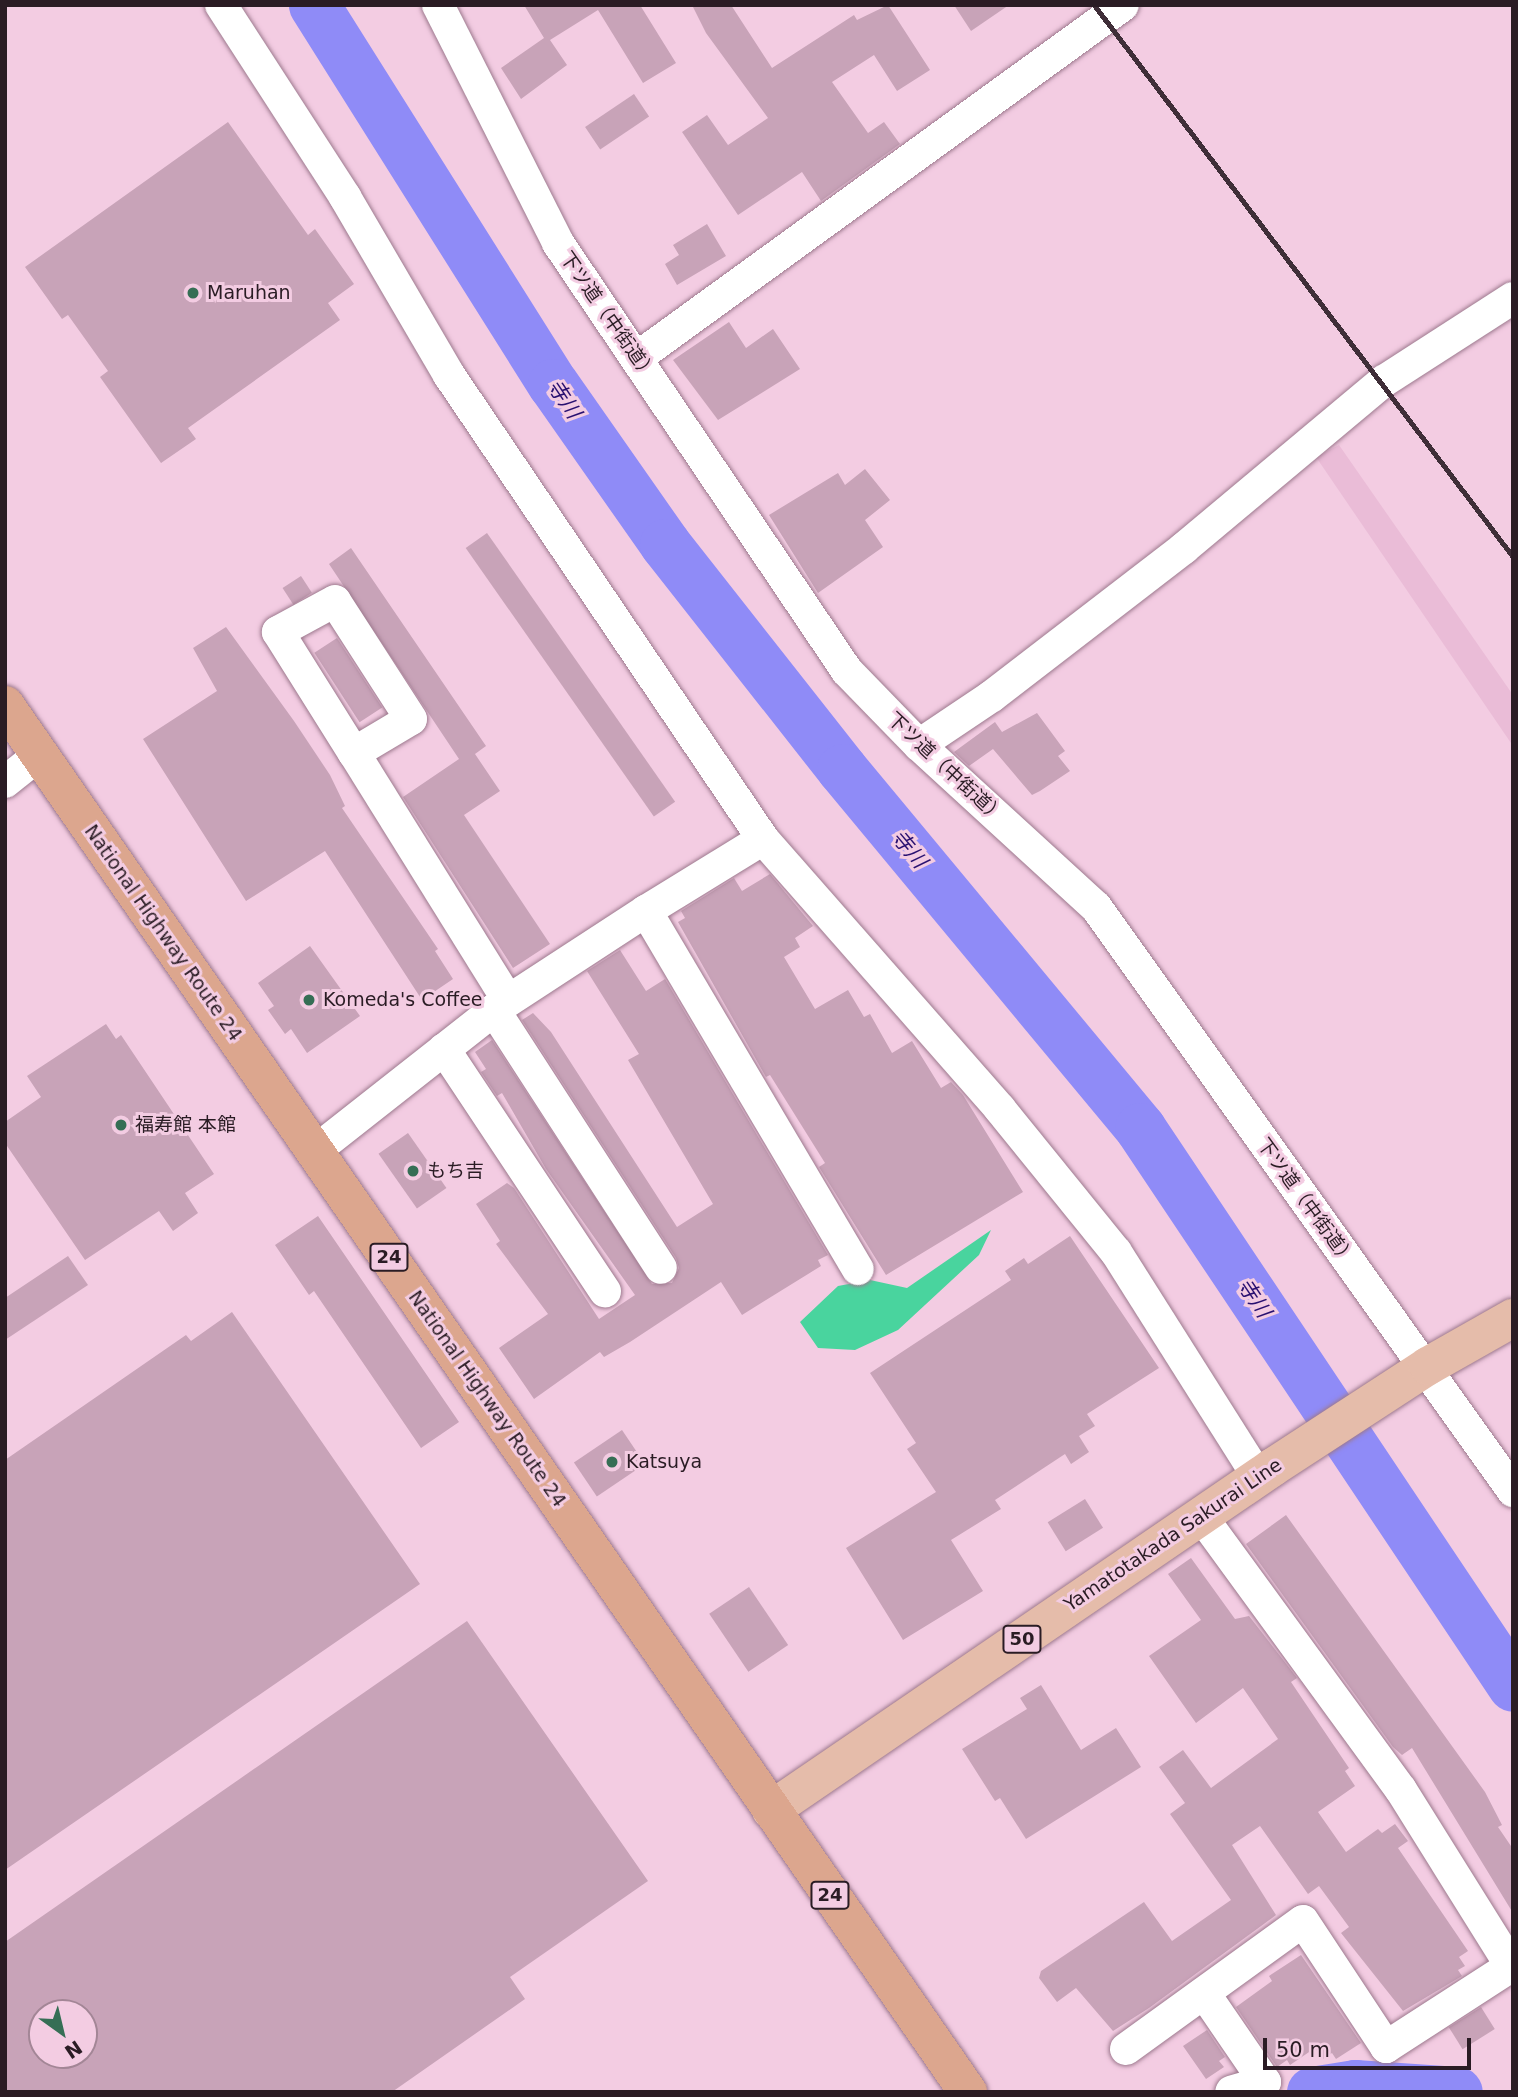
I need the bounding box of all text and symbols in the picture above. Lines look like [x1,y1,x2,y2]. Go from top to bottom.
street label: 下ツ道（中街道） [555,247,661,385]
place label: Maruhan [207,282,291,304]
marker: Maruhan [185,285,201,301]
water label: 寺川 [542,375,586,423]
street label: 下ツ道（中街道） [883,708,1009,828]
street label: National Highway Route 24 [79,820,247,1046]
water label: 寺川 [886,825,932,873]
place label: Komeda's Coffee [323,989,483,1011]
marker: Komeda's Coffee [301,992,317,1008]
place label: 福寿館 本館 [135,1114,236,1136]
marker: 福寿館 本館 [113,1117,129,1133]
street label: 下ツ道（中街道） [1252,1134,1360,1270]
place label: もち吉 [427,1160,484,1182]
marker: もち吉 [405,1163,421,1179]
road number: 24 [368,1242,410,1272]
water label: 寺川 [1232,1274,1276,1322]
street label: National Highway Route 24 [403,1286,571,1512]
place label: Katsuya [626,1451,702,1473]
marker: Katsuya [604,1454,620,1470]
street label: Yamatotakada Sakurai Line [1060,1454,1286,1616]
road number: 50 [1001,1624,1043,1654]
road number: 24 [809,1881,851,1910]
north arrow [28,1999,98,2069]
scale bar [1266,2024,1474,2068]
text: N [61,2036,86,2063]
text: 50 m [1276,2038,1330,2062]

